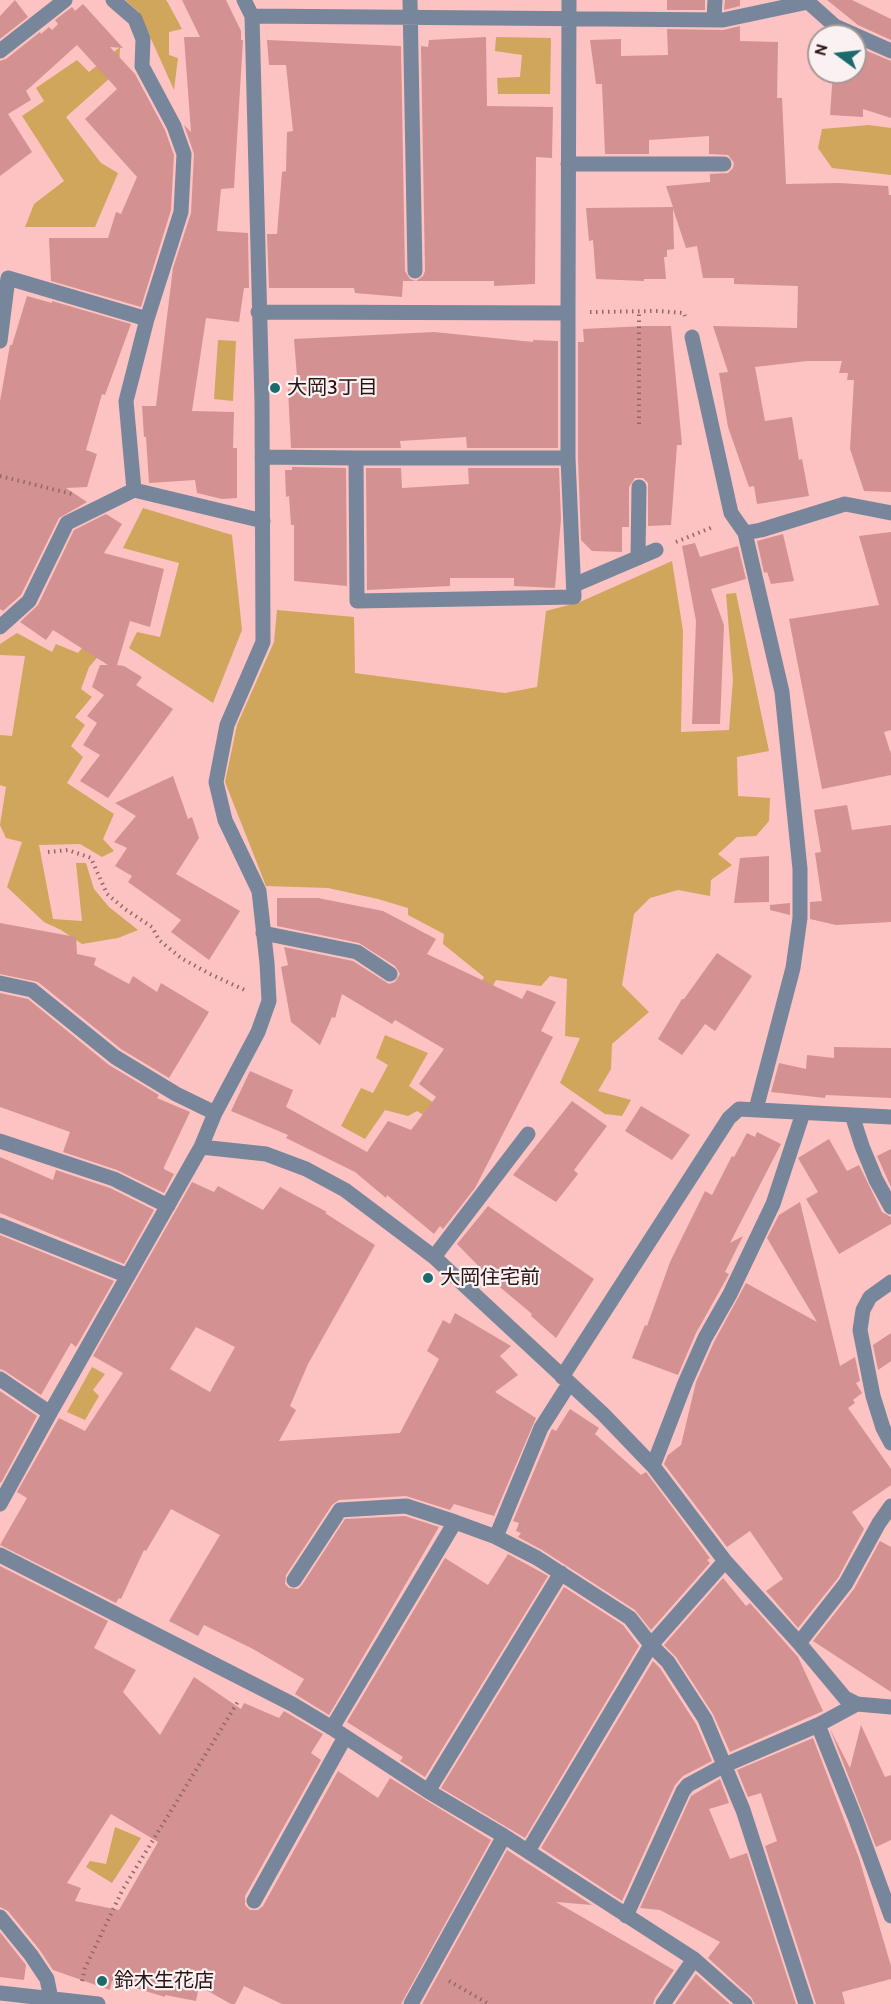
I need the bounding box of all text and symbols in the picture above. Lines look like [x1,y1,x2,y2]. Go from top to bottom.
north arrow [807,24,867,84]
text: N [810,42,832,58]
place label: 大岡3丁目 [287,376,378,400]
marker: 大岡3丁目 [268,381,282,395]
place label: 大岡住宅前 [440,1266,540,1290]
marker: 大岡住宅前 [421,1271,435,1285]
place label: 鈴木生花店 [114,1969,214,1993]
marker: 鈴木生花店 [95,1974,109,1988]

